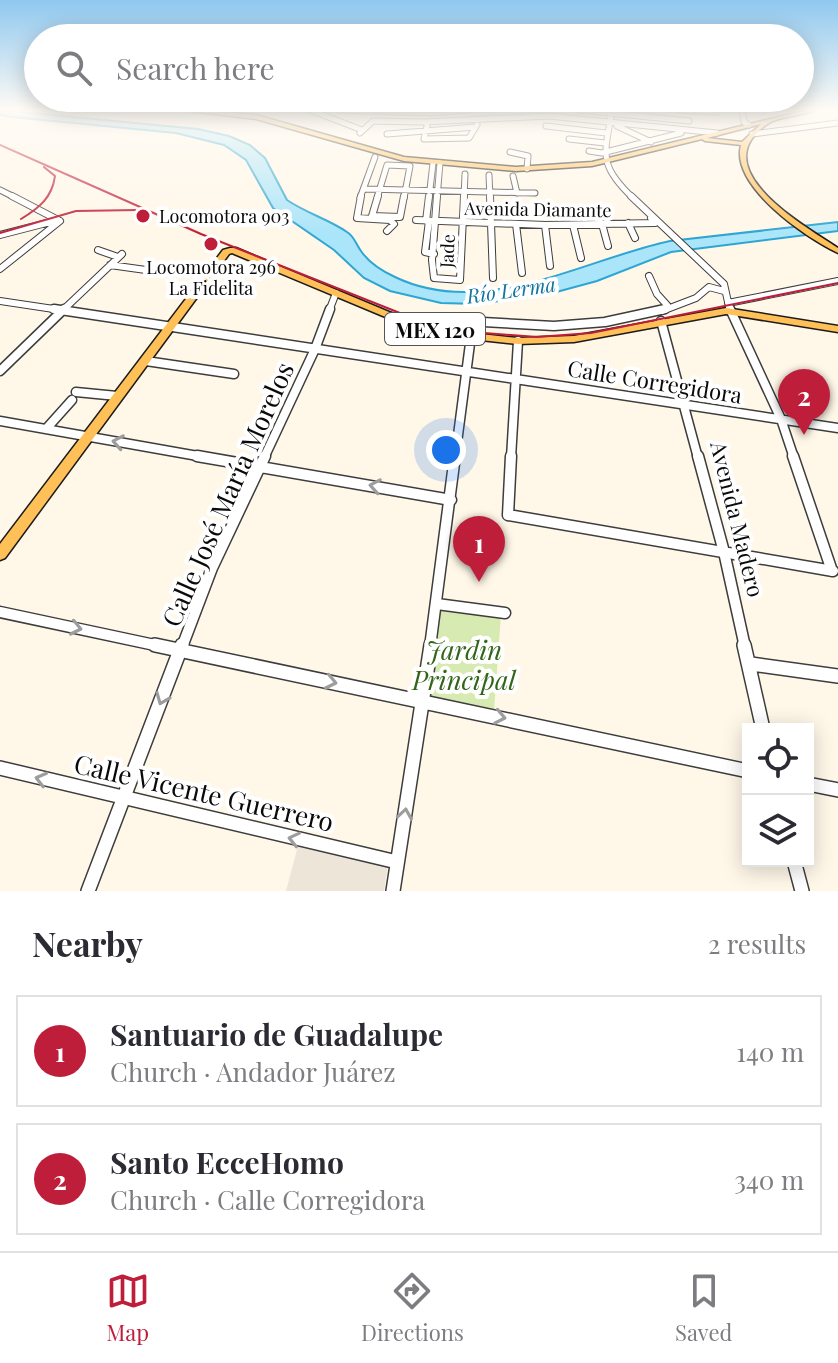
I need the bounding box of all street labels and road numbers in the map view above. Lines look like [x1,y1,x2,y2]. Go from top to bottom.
street label: Avenida Diamante [463,196,612,222]
street label: Jade [434,233,460,270]
road number: MEX 120 [385,313,485,345]
street label: Calle Corregidora [566,352,744,410]
street label: Calle José María Morelos [153,356,301,632]
street label: Avenida Madero [704,437,772,600]
street label: Calle Vicente Guerrero [71,745,337,839]

